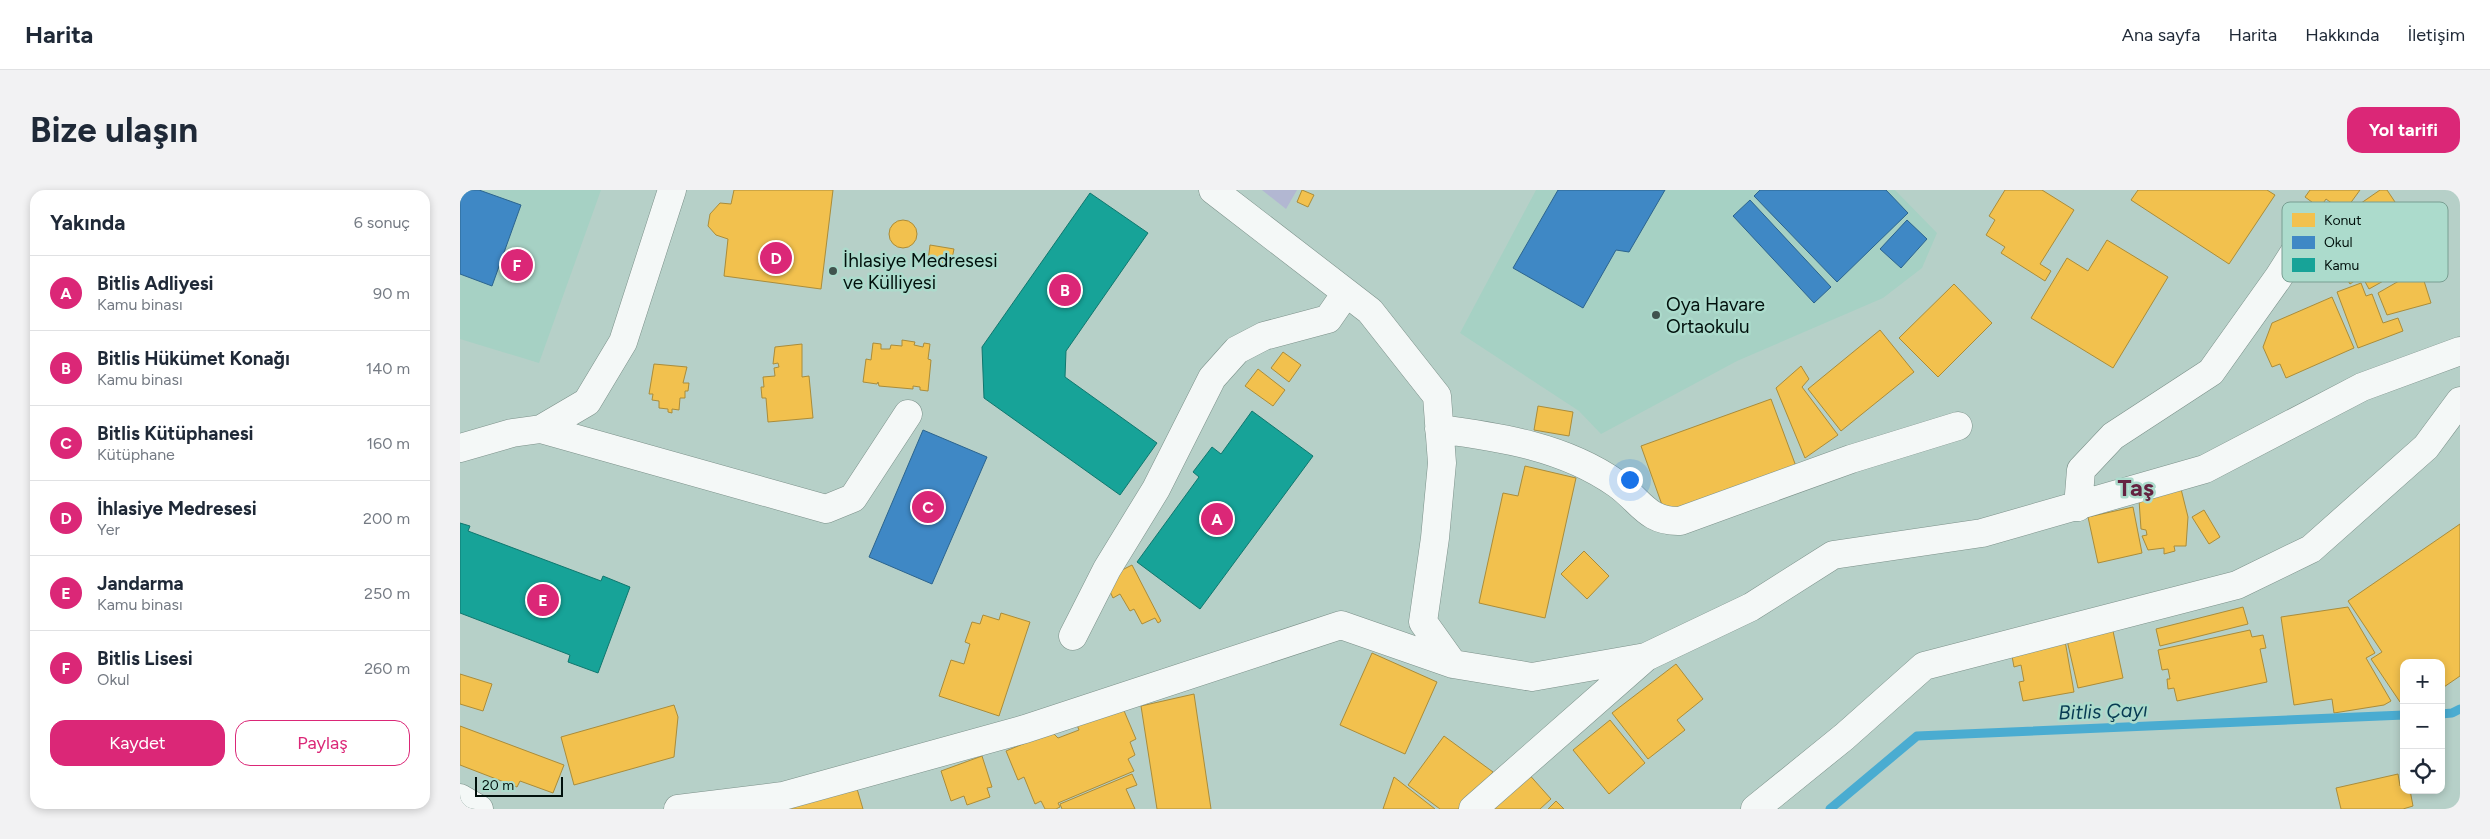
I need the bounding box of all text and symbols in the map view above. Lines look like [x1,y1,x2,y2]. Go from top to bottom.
text: Harita [25,20,93,49]
text: Ana sayfa [2122,24,2200,46]
text: Harita [2228,24,2277,46]
text: Hakkında [2305,24,2379,46]
text: İletişim [2407,24,2465,46]
button: Yol tarifi [2347,107,2460,153]
text: Bize ulaşın [30,109,198,151]
legend [2282,202,2448,282]
text: Yakında [50,210,125,235]
text: Konut [2324,212,2361,229]
text: 6 sonuç [354,213,410,232]
text: Okul [2324,234,2353,251]
pin: D [760,239,792,277]
pin: F [501,246,533,284]
place label: İhlasiye Medresesi ve Külliyesi [843,249,998,294]
text: Kamu [2324,257,2359,274]
marker: İhlasiye Medresesi ve Külliyesi [827,265,839,277]
pin: B [1049,271,1081,309]
text: Bitlis Adliyesi [97,272,214,295]
text: A [60,284,72,303]
text: 90 m [373,284,410,303]
place label: Oya Havare Ortaokulu [1666,293,1765,338]
text: Kamu binası [97,295,183,314]
marker: Oya Havare Ortaokulu [1650,309,1662,321]
text: Bitlis Hükümet Konağı [97,347,290,370]
text: B [61,359,71,378]
text: 140 m [366,359,410,378]
text: Kamu binası [97,370,183,389]
text: Bitlis Kütüphanesi [97,422,254,445]
text: C [60,434,72,453]
text: 160 m [367,434,410,453]
text: Kütüphane [97,445,175,464]
your location [1617,467,1643,493]
district label: Taş [2118,473,2154,502]
pin: C [912,488,944,526]
text: İhlasiye Medresesi [97,497,257,520]
pin: A [1201,500,1233,538]
text: D [60,509,72,528]
text: 200 m [363,509,410,528]
text: Yer [97,520,120,539]
text: Jandarma [97,572,184,595]
pin: E [527,581,559,619]
text: E [61,584,71,603]
text: 250 m [364,584,410,603]
text: Kamu binası [97,595,183,614]
text: Bitlis Lisesi [97,647,193,670]
text: F [62,659,70,678]
text: 260 m [364,659,410,678]
map controls [2400,659,2445,794]
button: + [2400,659,2445,704]
text: Okul [97,670,130,689]
water label: Bitlis Çayı [2058,697,2148,725]
button: − [2400,704,2445,749]
button: Kaydet [50,720,225,766]
button: Paylaş [235,720,410,766]
button: locate [2400,749,2445,794]
scale bar [475,774,562,797]
text: 20 m [482,777,514,794]

